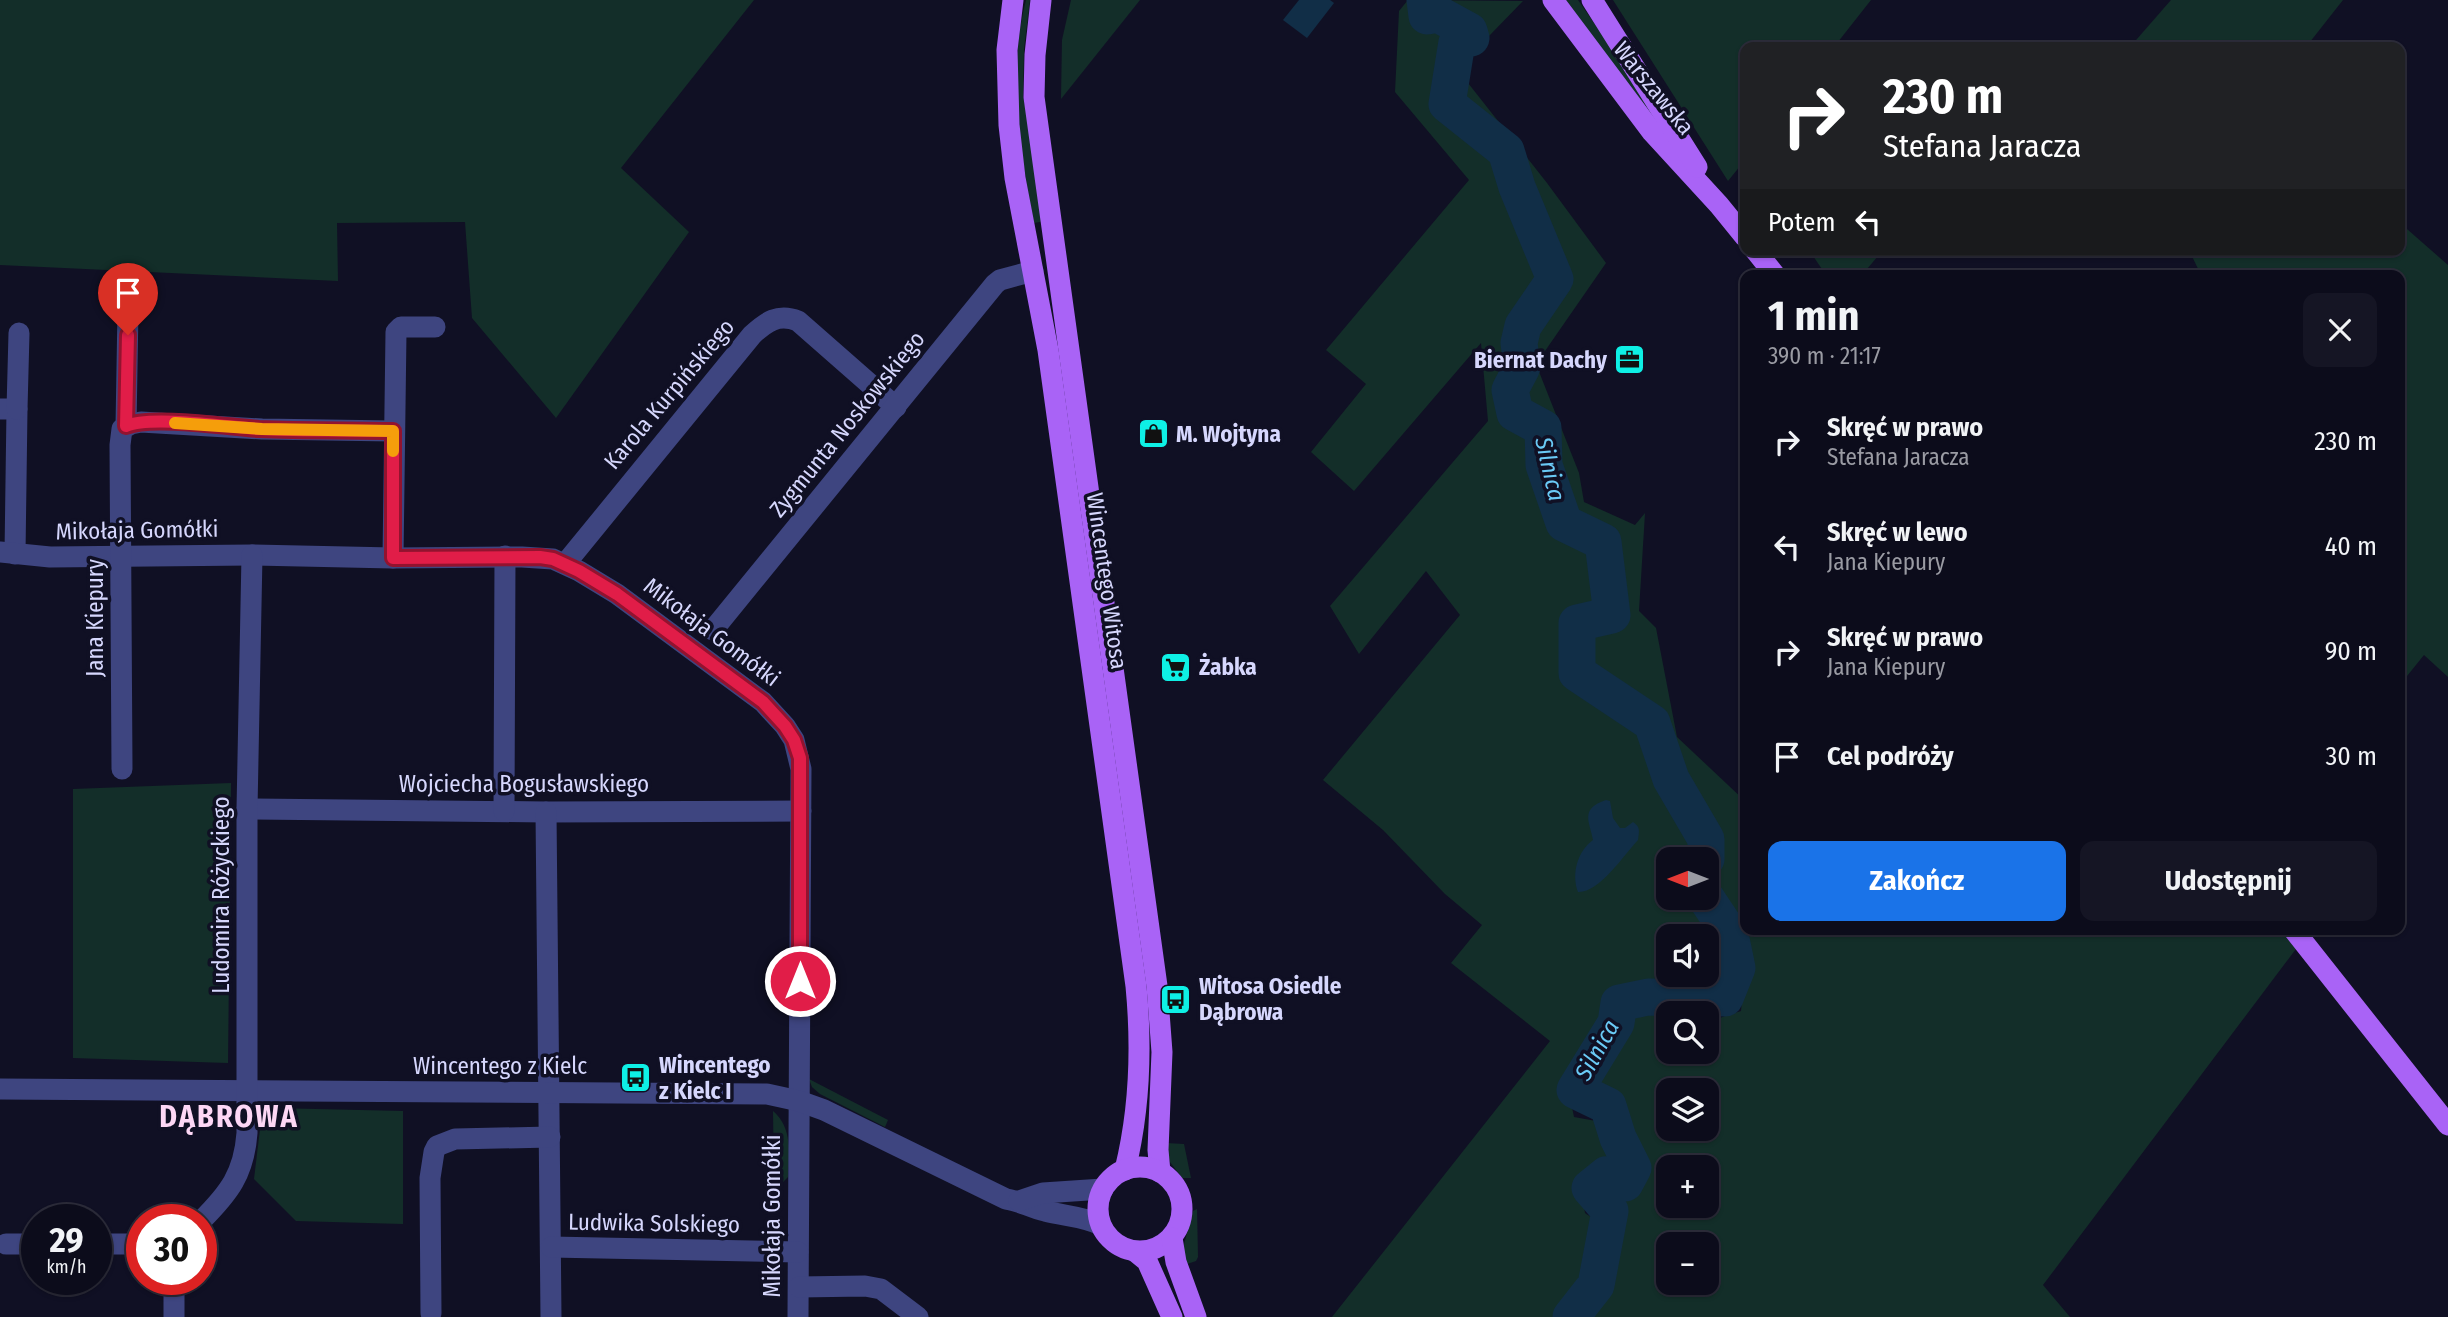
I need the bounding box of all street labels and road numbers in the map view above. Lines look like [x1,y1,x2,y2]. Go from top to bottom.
street label: Warszawska [1608,36,1700,140]
street label: Karola Kurpińskiego [598,313,740,475]
street label: Zygmunta Noskowskiego [763,325,931,523]
street label: Wincentego Witosa [1081,491,1133,671]
street label: Mikołaja Gomółki [55,515,219,545]
street label: Jana Kiepury [81,558,109,677]
street label: Mikołaja Gomółki [638,572,786,692]
street label: Wojciecha Bogusławskiego [399,770,649,798]
street label: Ludomira Różyckiego [207,796,235,994]
street label: Wincentego z Kielc [413,1052,587,1080]
street label: Mikołaja Gomółki [758,1134,786,1298]
street label: Ludwika Solskiego [568,1208,740,1238]

